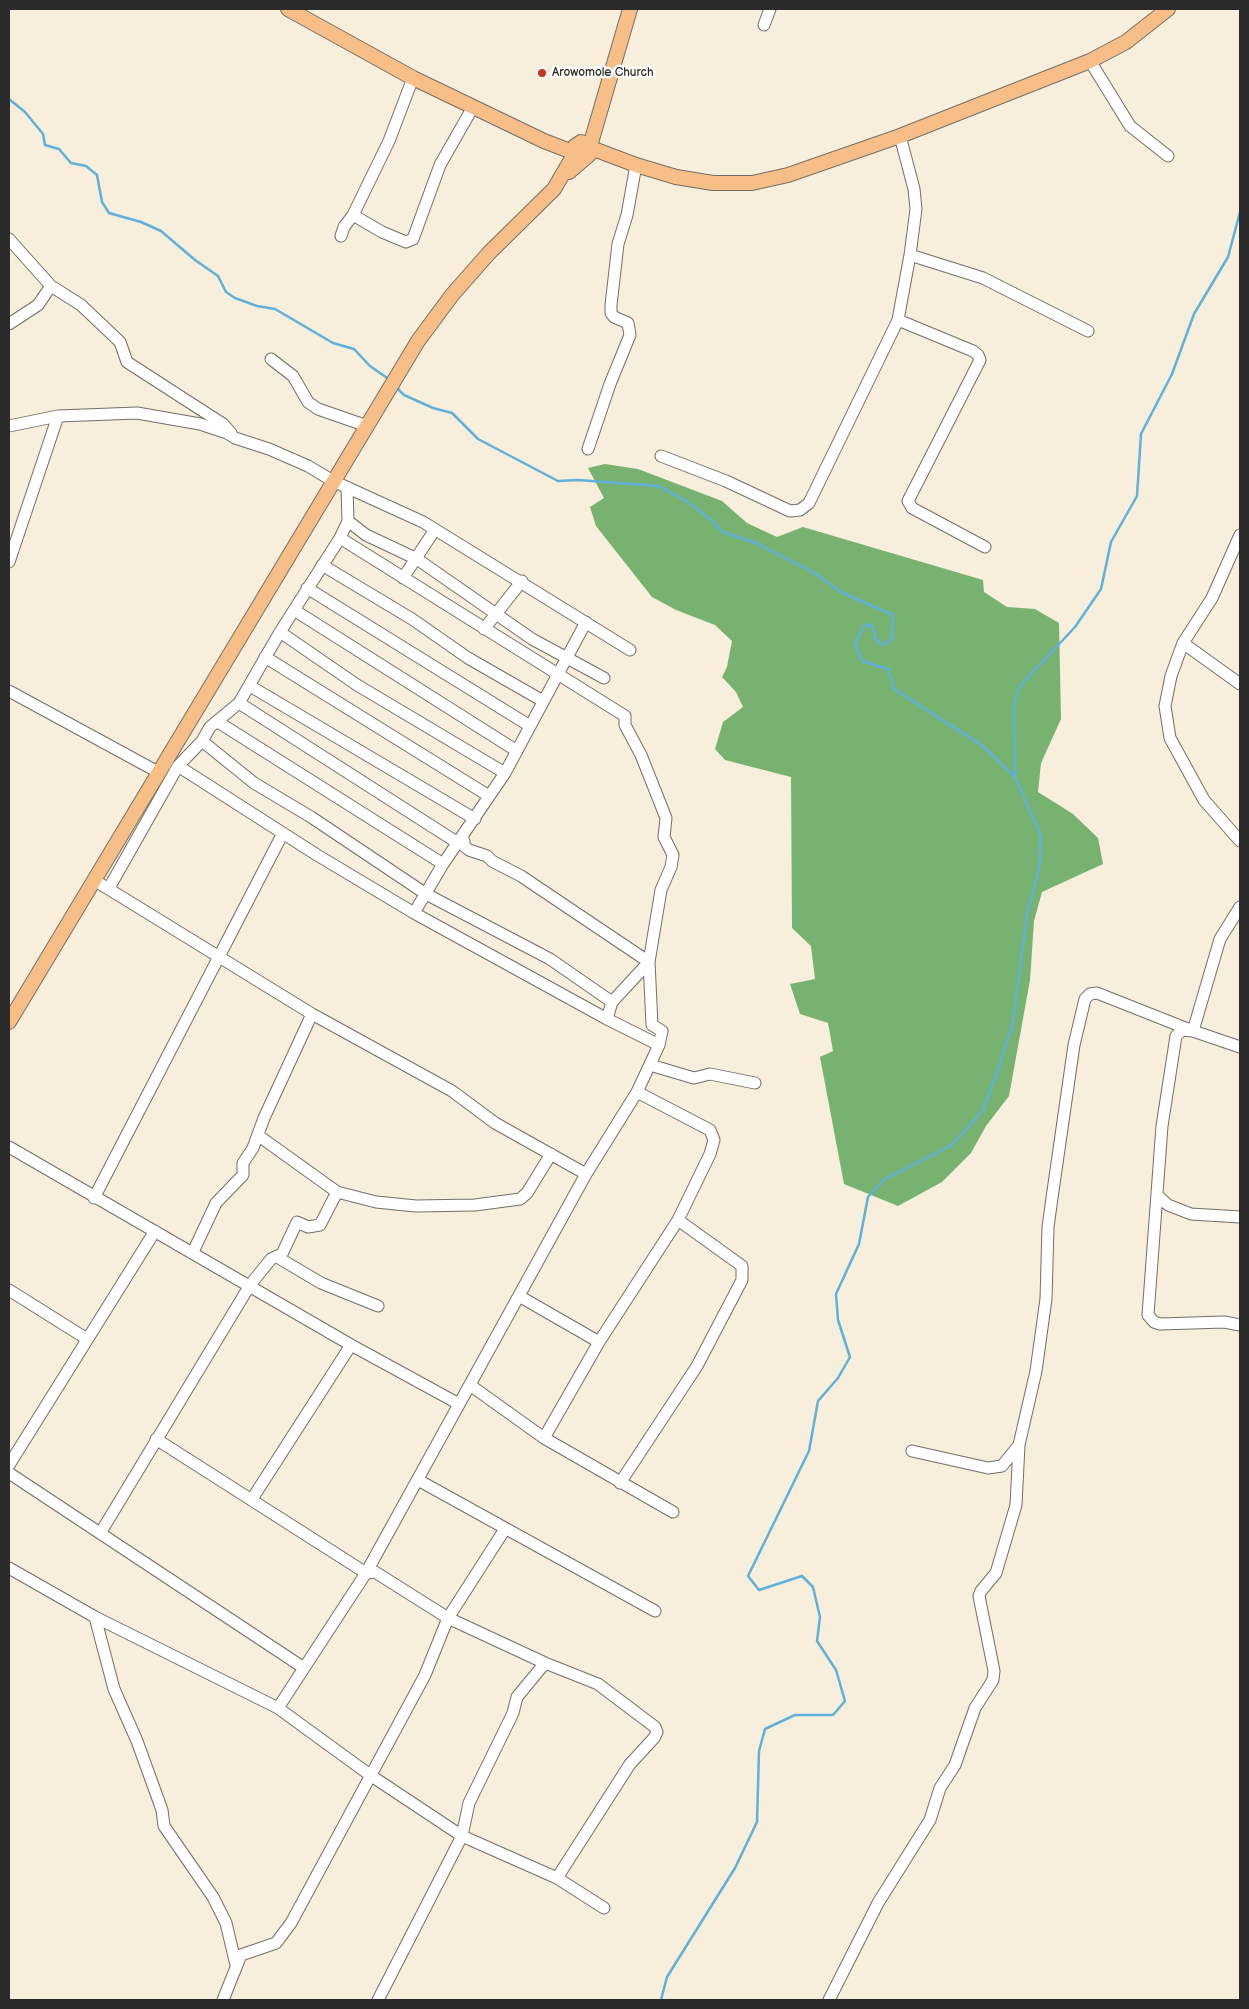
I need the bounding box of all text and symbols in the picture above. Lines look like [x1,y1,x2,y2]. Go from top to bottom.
place label: Arowomole Church [552,66,654,80]
marker: Arowomole Church [536,67,548,79]

